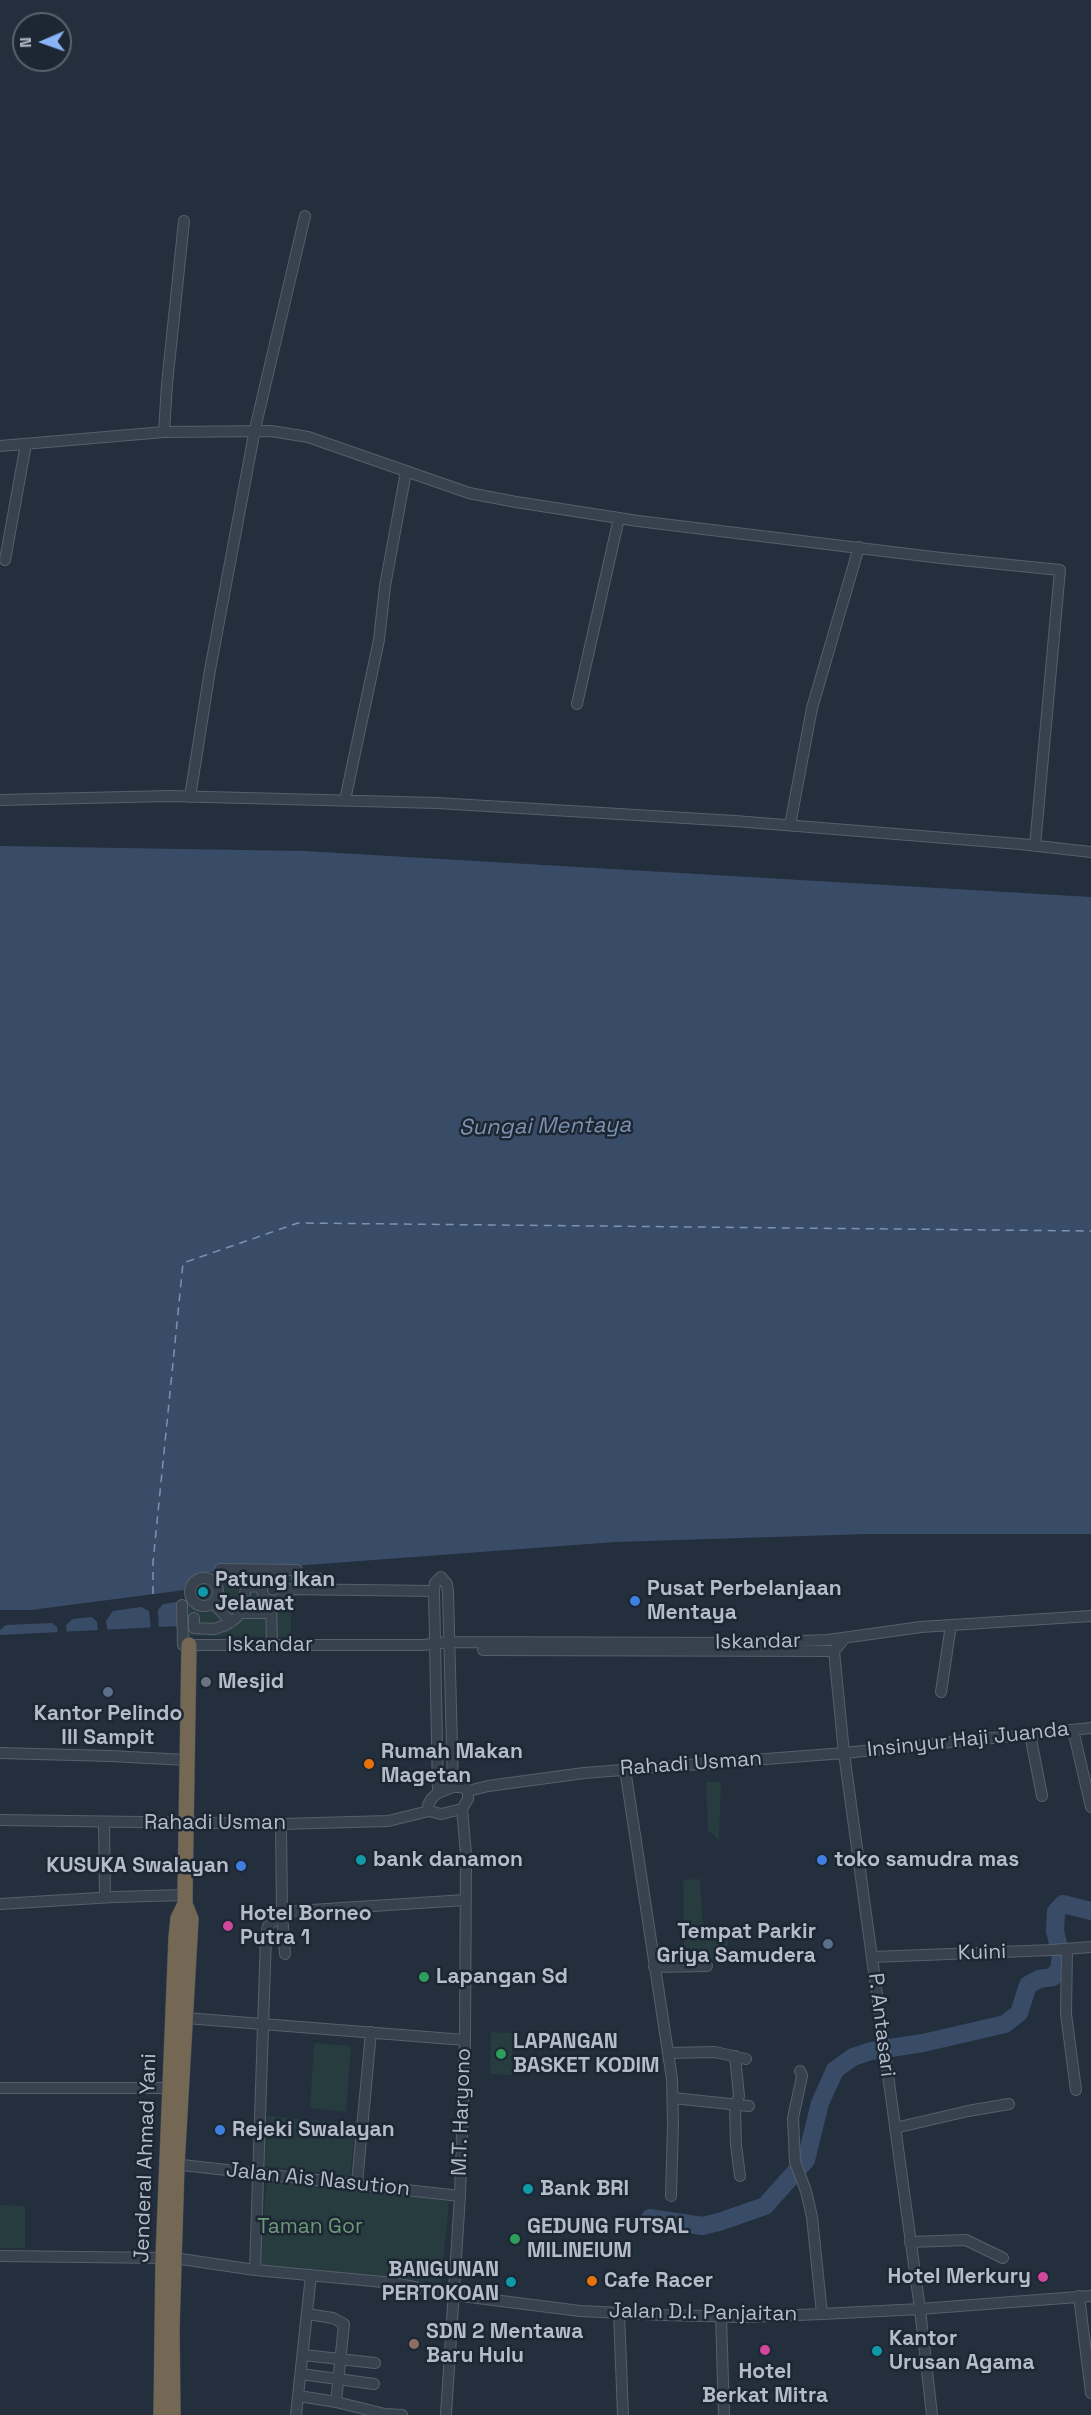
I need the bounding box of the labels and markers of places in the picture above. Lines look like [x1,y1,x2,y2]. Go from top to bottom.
place label: Patung Ikan Jelawat [215,1567,335,1617]
place label: Pusat Perbelanjaan Mentaya [647,1576,842,1626]
marker: Patung Ikan Jelawat [196,1585,210,1599]
marker: Pusat Perbelanjaan Mentaya [628,1594,642,1608]
place label: Mesjid [218,1669,284,1695]
marker: Mesjid [199,1675,213,1689]
marker: Kantor Pelindo III Sampit [101,1685,115,1699]
place label: Kantor Pelindo III Sampit [34,1701,182,1751]
place label: Rumah Makan Magetan [381,1739,523,1789]
marker: Rumah Makan Magetan [362,1757,376,1771]
place label: bank danamon [373,1847,523,1873]
place label: toko samudra mas [834,1847,1019,1873]
place label: KUSUKA Swalayan [46,1853,229,1879]
marker: bank danamon [354,1853,368,1867]
marker: toko samudra mas [815,1853,829,1867]
marker: KUSUKA Swalayan [234,1859,248,1873]
place label: Hotel Borneo Putra 1 [240,1901,372,1951]
marker: Hotel Borneo Putra 1 [221,1919,235,1933]
place label: Tempat Parkir Griya Samudera [657,1919,816,1969]
marker: Tempat Parkir Griya Samudera [821,1937,835,1951]
place label: Lapangan Sd [436,1964,568,1990]
marker: Lapangan Sd [417,1970,431,1984]
place label: LAPANGAN BASKET KODIM [513,2029,660,2079]
marker: LAPANGAN BASKET KODIM [494,2047,508,2061]
place label: Rejeki Swalayan [232,2117,395,2143]
marker: Rejeki Swalayan [213,2123,227,2137]
place label: Bank BRI [540,2176,629,2202]
marker: Bank BRI [521,2182,535,2196]
place label: GEDUNG FUTSAL MILINEIUM [527,2214,689,2264]
marker: GEDUNG FUTSAL MILINEIUM [508,2232,522,2246]
place label: BANGUNAN PERTOKOAN [382,2257,499,2307]
place label: Hotel Merkury [887,2264,1031,2290]
place label: Cafe Racer [604,2268,713,2294]
marker: Hotel Merkury [1036,2270,1050,2284]
marker: Cafe Racer [585,2274,599,2288]
marker: BANGUNAN PERTOKOAN [504,2275,518,2289]
place label: SDN 2 Mentawa Baru Hulu [426,2319,583,2369]
place label: Kantor Urusan Agama [889,2326,1035,2376]
marker: SDN 2 Mentawa Baru Hulu [407,2337,421,2351]
marker: Hotel Berkat Mitra [758,2343,772,2357]
marker: Kantor Urusan Agama [870,2344,884,2358]
place label: Hotel Berkat Mitra [702,2359,828,2409]

